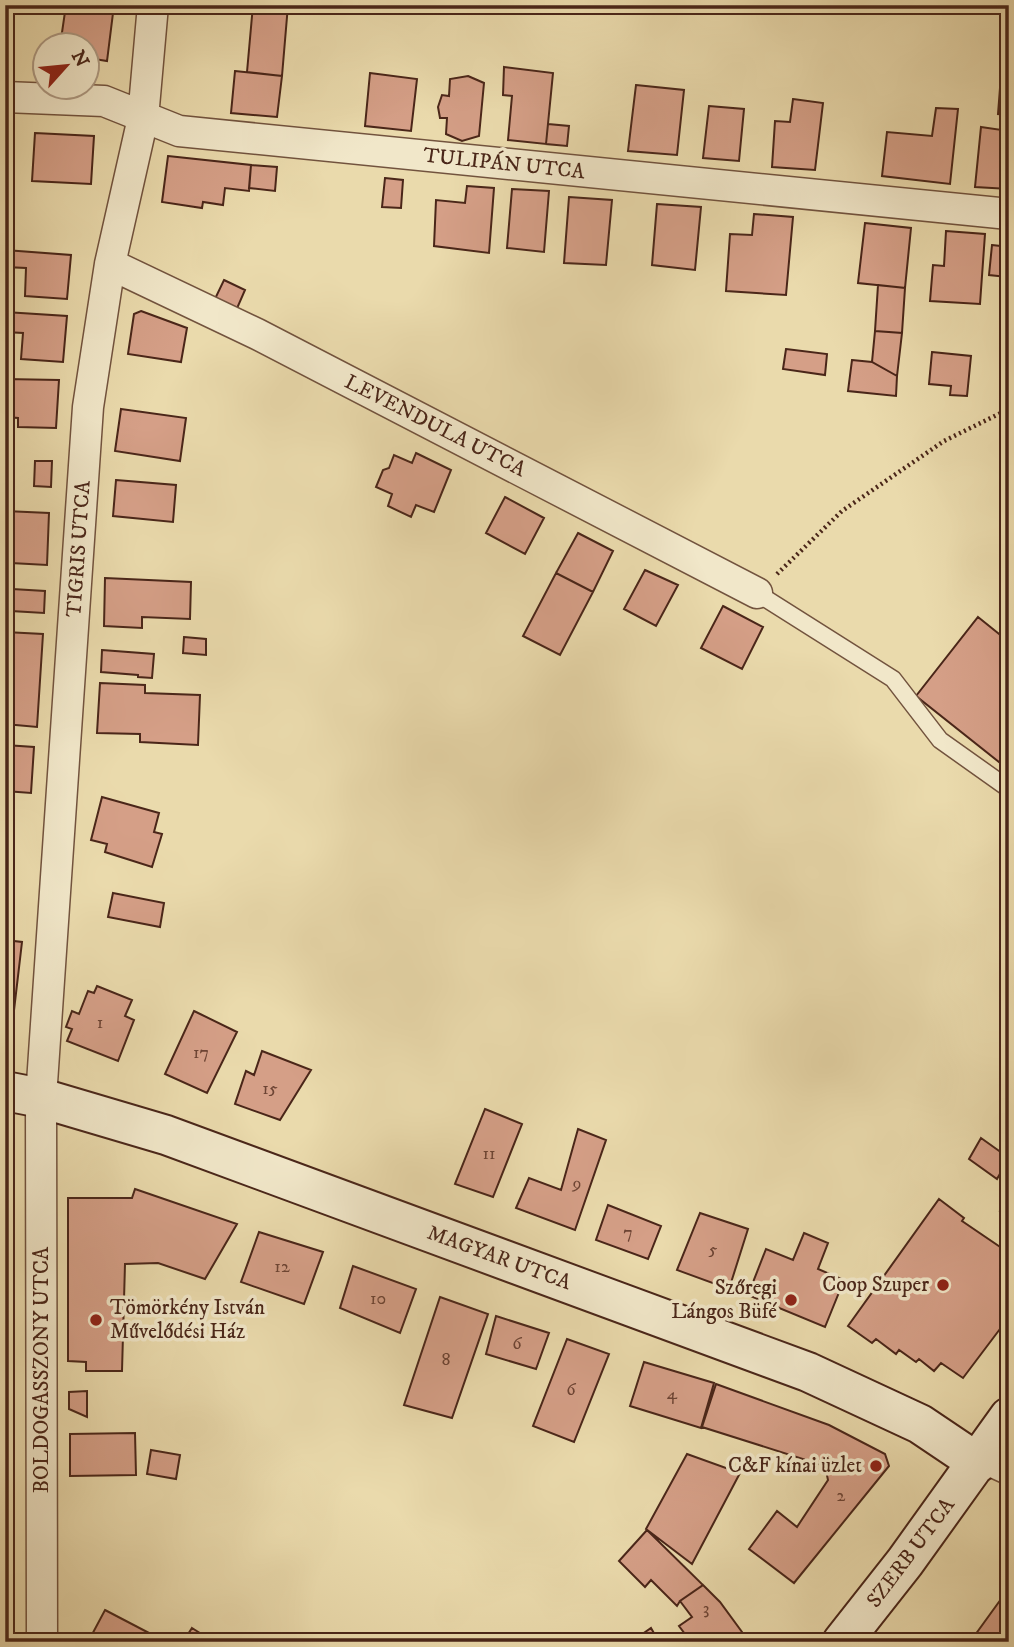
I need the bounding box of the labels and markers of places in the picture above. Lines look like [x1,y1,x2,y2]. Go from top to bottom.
place label: Coop Szuper [822,1272,929,1298]
place label: Szőregi Lángos Büfé [671,1275,777,1325]
marker: Coop Szuper [935,1277,951,1293]
marker: Szőregi Lángos Büfé [783,1292,799,1308]
place label: Tömörkény István Művelődési Ház [110,1295,265,1345]
marker: Tömörkény István Művelődési Ház [88,1312,104,1328]
place label: C&F kínai üzlet [728,1453,862,1479]
marker: C&F kínai üzlet [868,1458,884,1474]

